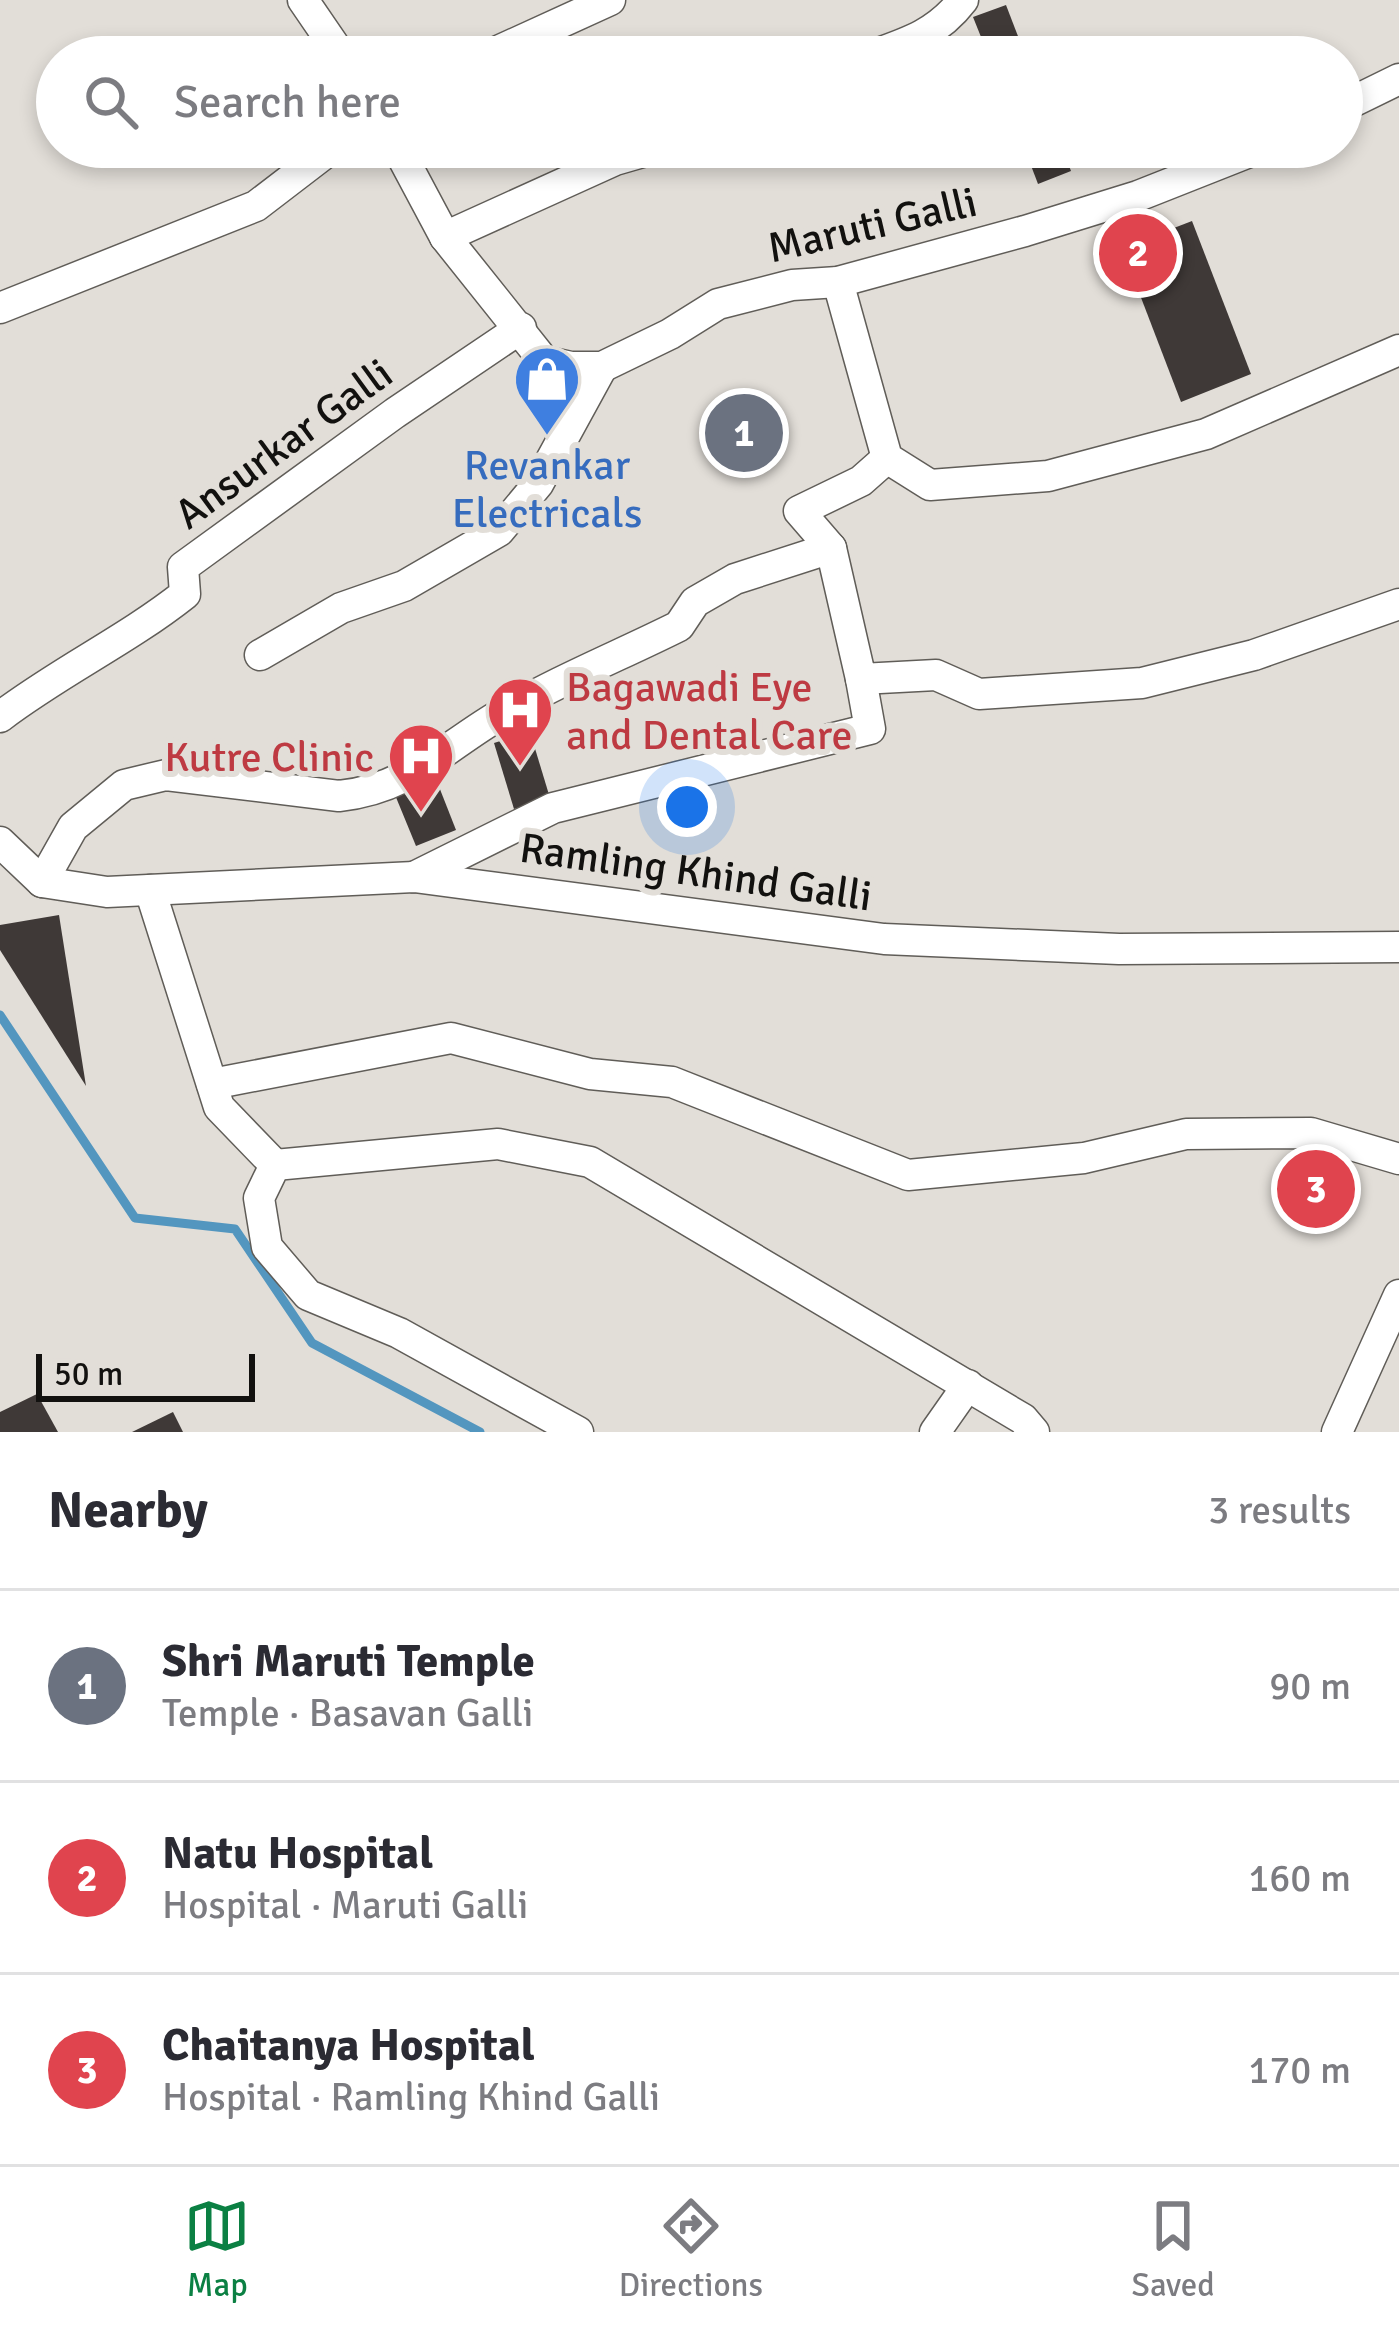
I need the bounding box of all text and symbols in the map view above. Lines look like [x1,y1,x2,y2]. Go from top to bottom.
search box [36,36,1363,168]
icon: search [78,69,144,135]
text: Search here [174,75,401,130]
street label: Maruti Galli [763,177,982,274]
pin: 2 [1099,208,1177,298]
shop icon: Revankar Electricals [512,344,582,438]
street label: Ansurkar Galli [165,348,402,540]
pin: 1 [705,388,783,478]
place label: Revankar Electricals [452,440,642,539]
place label: Bagawadi Eye and Dental Care [566,662,852,761]
hospital icon: Bagawadi Eye and Dental Care [485,675,555,769]
hospital icon: Kutre Clinic [386,721,456,815]
place label: Kutre Clinic [164,732,374,783]
your location [657,777,717,837]
street label: Ramling Khind Galli [517,823,875,922]
pin: 3 [1277,1144,1355,1234]
scale bar [36,1348,255,1401]
text: 50 m [54,1354,123,1395]
text: Nearby [48,1479,208,1542]
text: 3 results [1208,1486,1351,1534]
text: Shri Maruti Temple [162,1634,535,1689]
text: 1 [76,1662,98,1710]
text: 90 m [1269,1662,1351,1710]
text: Temple · Basavan Galli [162,1689,533,1737]
text: Natu Hospital [162,1826,433,1881]
text: 2 [76,1854,98,1902]
text: 160 m [1248,1854,1351,1902]
text: Hospital · Maruti Galli [162,1881,528,1929]
text: Chaitanya Hospital [162,2018,535,2073]
text: 3 [76,2046,98,2094]
text: 170 m [1248,2046,1351,2094]
text: Hospital · Ramling Khind Galli [162,2073,660,2121]
tab: Map [184,2193,250,2306]
tab: Directions [619,2193,763,2306]
tab: Saved [1132,2193,1215,2306]

